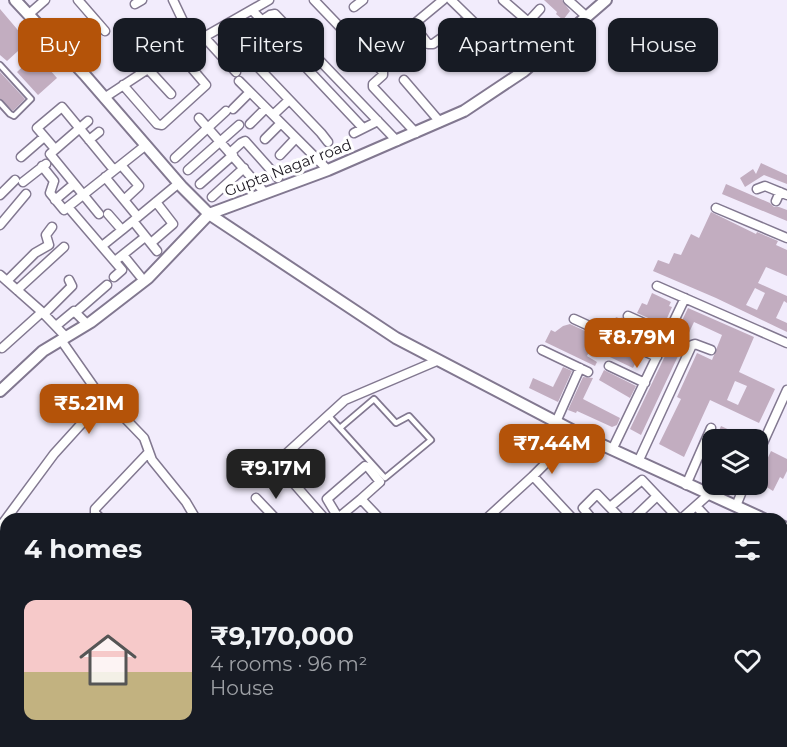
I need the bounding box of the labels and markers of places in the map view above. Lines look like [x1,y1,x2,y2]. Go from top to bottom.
pin: ₹8.79M [588,318,686,369]
pin: ₹5.21M [40,384,138,435]
pin: ₹7.44M [503,424,601,475]
pin: ₹9.17M [227,449,325,500]

